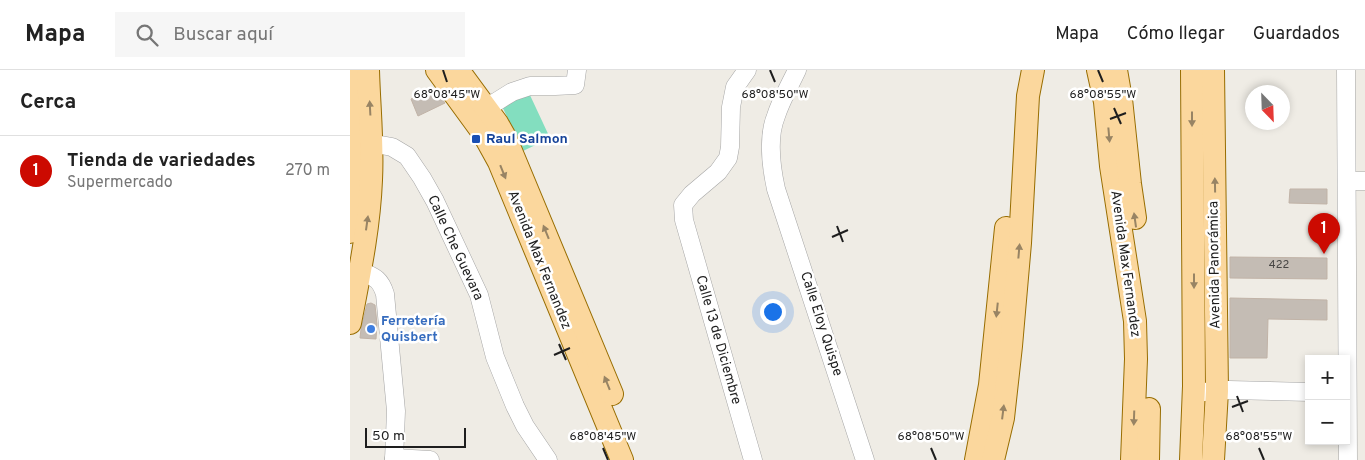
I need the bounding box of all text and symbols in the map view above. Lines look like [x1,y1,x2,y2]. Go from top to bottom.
search box [115,12,465,57]
text: Mapa [25,20,85,50]
icon: search [133,21,161,49]
text: Buscar aquí [173,23,273,47]
text: Mapa [1055,23,1099,46]
text: Cómo llegar [1127,23,1225,46]
text: Guardados [1253,23,1340,46]
north arrow [1245,85,1290,130]
text: 68°08'45"W [414,87,480,103]
text: 68°08'50"W [741,87,809,103]
text: 68°08'55"W [1070,87,1136,103]
text: Cerca [20,89,76,116]
one-way arrow [366,100,374,116]
one-way arrow [1188,111,1196,127]
one-way arrow [1105,128,1113,144]
place label: Raul Salmon [486,131,568,148]
marker: Raul Salmon [470,133,482,145]
text: Tienda de variedades [67,149,256,173]
text: 1 [33,161,39,181]
text: 270 m [285,161,330,181]
one-way arrow [500,165,508,179]
text: Supermercado [67,173,173,193]
one-way arrow [1210,176,1218,192]
street label: Avenida Max Fernandez [503,188,575,332]
street label: Avenida Max Fernandez [1106,189,1144,339]
street label: Calle Che Guevara [423,193,487,303]
street label: Avenida Panorámica [1205,201,1225,329]
one-way arrow [1131,211,1139,227]
pin: 1 [1308,213,1340,254]
one-way arrow [364,215,372,231]
one-way arrow [541,225,549,239]
one-way arrow [1016,242,1024,258]
house number: 422 [1269,258,1289,272]
street label: Calle Eloy Quispe [796,270,846,378]
street label: Calle 13 de Diciembre [691,273,745,407]
one-way arrow [1190,273,1198,289]
your location [760,299,786,325]
one-way arrow [993,303,1001,319]
place label: Ferretería Quisbert [381,313,446,346]
marker: Ferretería Quisbert [365,323,377,335]
map controls [1305,355,1350,445]
button: + [1305,355,1350,400]
one-way arrow [603,375,611,390]
button: − [1305,400,1350,445]
one-way arrow [999,404,1007,420]
one-way arrow [1129,411,1137,427]
scale bar [365,425,466,448]
text: 50 m [372,428,405,445]
text: 68°08'45"W [570,429,636,445]
text: 68°08'50"W [897,429,965,445]
text: 68°08'55"W [1226,429,1292,445]

